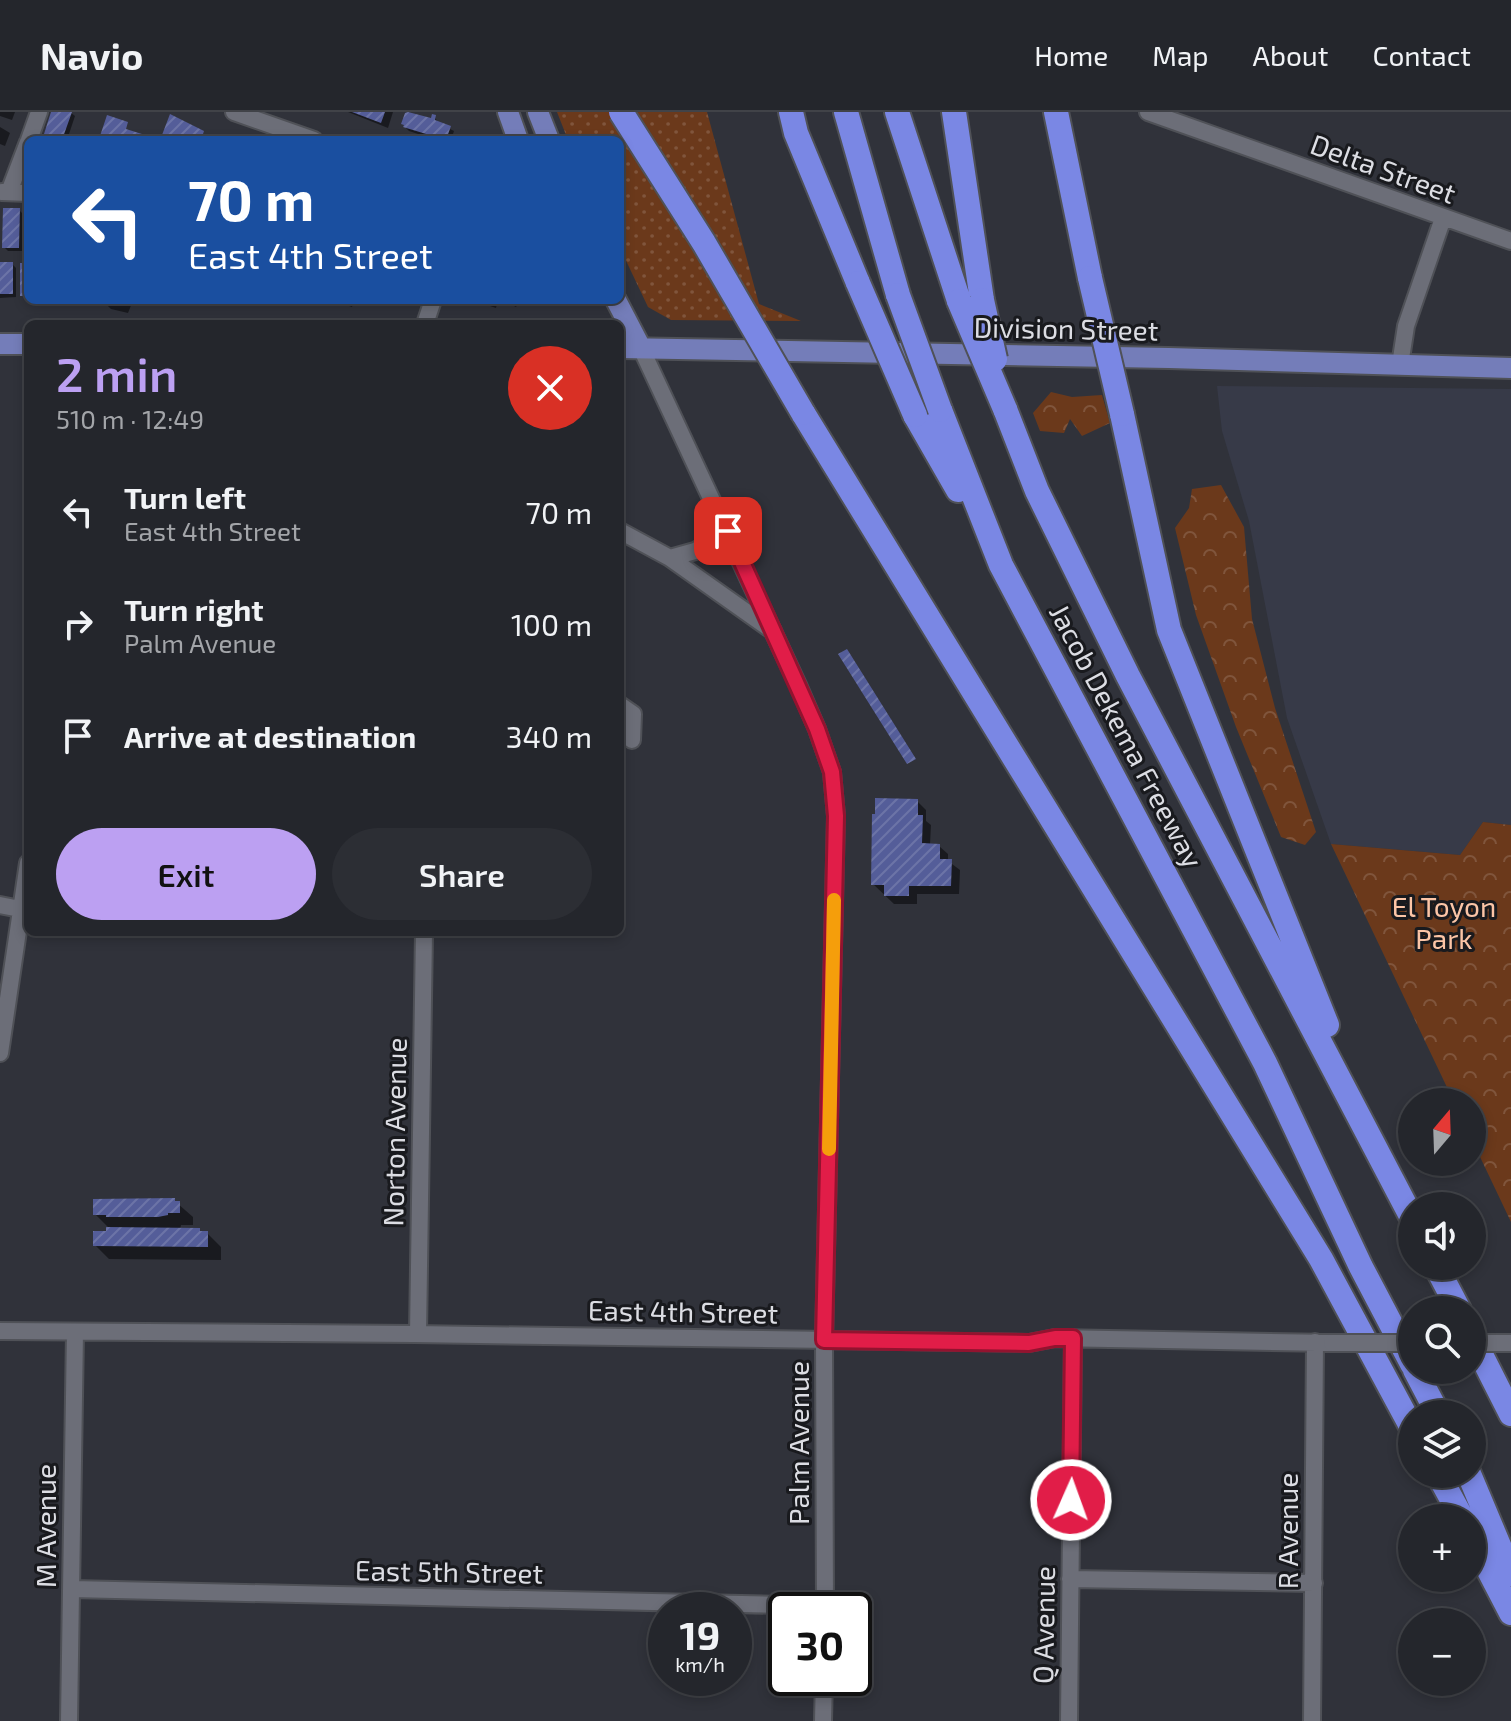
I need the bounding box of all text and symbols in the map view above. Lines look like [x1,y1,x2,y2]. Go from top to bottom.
text: Navio [40,32,143,78]
text: Home [1034,38,1108,72]
text: Map [1152,38,1209,72]
text: About [1253,38,1328,72]
text: Contact [1372,38,1471,72]
street label: Delta Street [1306,126,1461,210]
text: 70 m [188,165,314,232]
icon: left [56,168,160,272]
text: East 4th Street [188,233,433,276]
street label: Division Street [973,309,1159,347]
text: 2 min [56,344,177,402]
button: close [508,346,592,430]
text: 510 m · 12:49 [56,403,204,434]
text: Turn left [124,479,246,515]
icon: left [56,490,100,534]
text: 70 m [526,494,592,530]
pin [694,497,762,565]
icon: arrive [706,509,750,553]
text: East 4th Street [124,515,301,546]
text: Turn right [124,591,264,627]
street label: Jacob Dekema Freeway [1043,598,1211,873]
icon: right [56,602,100,646]
text: 100 m [511,606,592,642]
text: Palm Avenue [124,627,276,658]
icon: arrive [56,714,100,758]
text: Arrive at destination [124,718,416,754]
text: 340 m [506,718,592,754]
button: Exit [56,828,316,920]
button: Share [332,828,592,920]
park label: El Toyon Park [1392,889,1496,955]
street label: Norton Avenue [375,1037,413,1227]
north arrow [1398,1088,1486,1176]
map controls [1398,1088,1486,1696]
button: sound [1398,1192,1486,1280]
street label: East 4th Street [588,1292,779,1330]
button: search [1398,1296,1486,1384]
street label: Palm Avenue [781,1361,815,1525]
button: layers [1398,1400,1486,1488]
position arrow [1029,1458,1113,1542]
street label: M Avenue [28,1464,62,1588]
street label: R Avenue [1270,1473,1304,1589]
button: + [1398,1504,1486,1592]
street label: East 5th Street [355,1552,543,1590]
street label: Q Avenue [1025,1566,1061,1684]
speed limit sign: 30 [768,1592,872,1696]
button: − [1398,1608,1486,1696]
text: 19 [680,1610,720,1658]
text: km/h [675,1652,725,1676]

